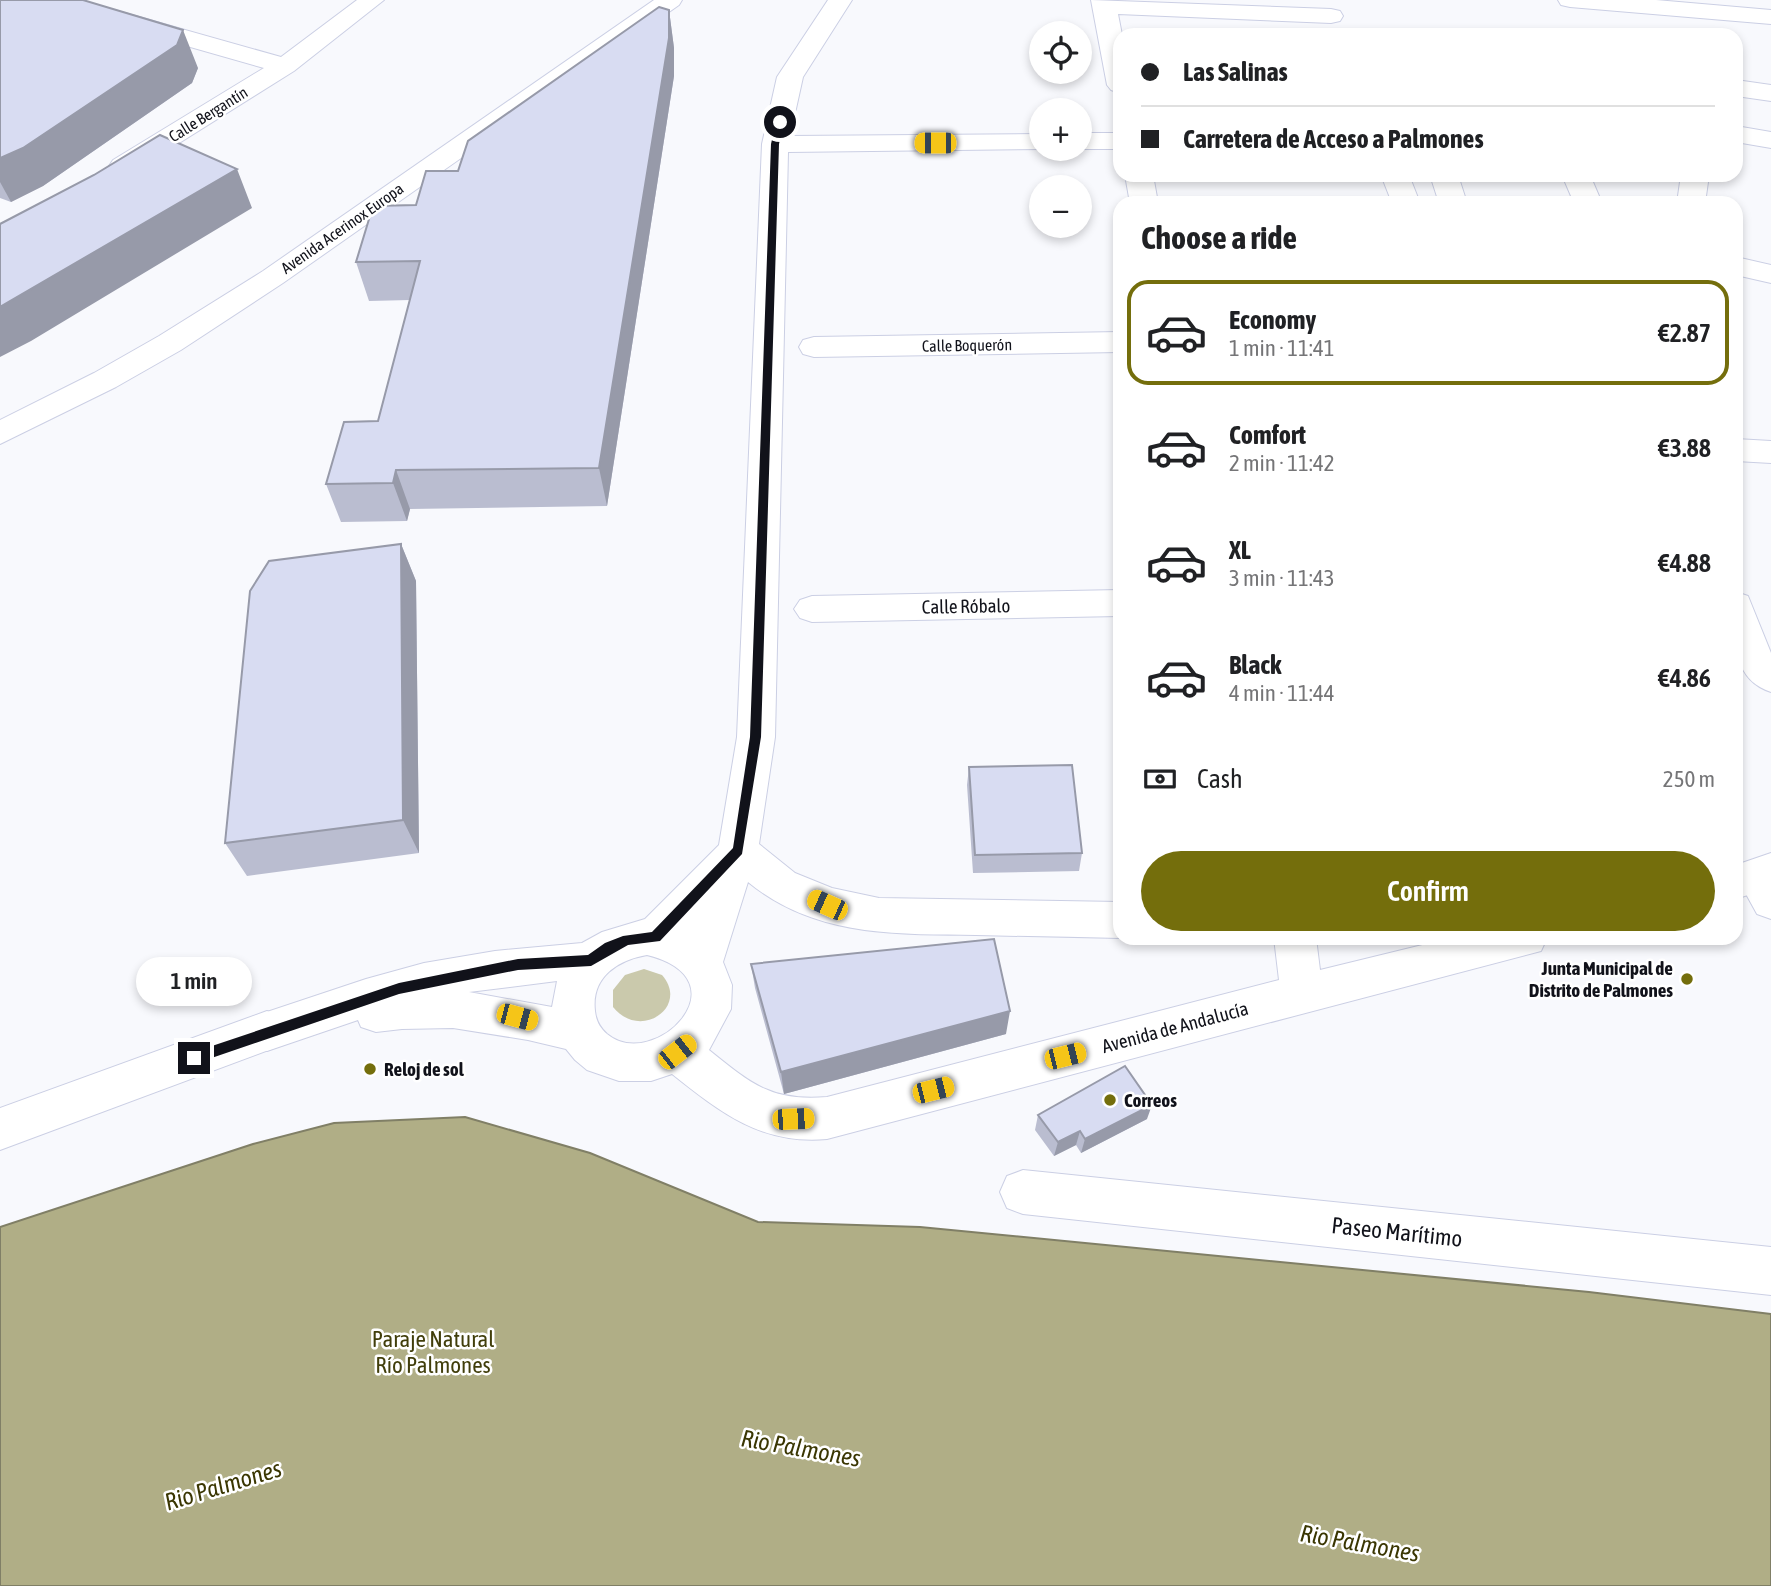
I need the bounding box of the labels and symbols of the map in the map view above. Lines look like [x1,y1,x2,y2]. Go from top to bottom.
street label: Calle Bergantín [165,83,251,146]
route start [764,106,796,138]
car [915,133,957,154]
street label: Avenida Acerinox Europa [277,179,407,278]
street label: Calle Boquerón [922,335,1012,356]
street label: Calle Róbalo [922,594,1011,618]
car [804,887,851,923]
callout: 1 min [136,956,252,1006]
place label: Junta Municipal de Distrito de Palmones [1529,957,1673,1001]
marker: Junta Municipal de Distrito de Palmones [1679,971,1695,987]
street label: Avenida de Andalucía [1099,997,1251,1057]
car [494,1001,541,1033]
car [654,1031,701,1073]
car [1043,1041,1088,1071]
route end [178,1042,210,1074]
place label: Reloj de sol [384,1058,465,1080]
marker: Reloj de sol [362,1061,378,1077]
car [911,1075,956,1105]
place label: Correos [1124,1089,1177,1111]
marker: Correos [1102,1092,1118,1108]
car [772,1108,815,1130]
street label: Paseo Marítimo [1330,1212,1464,1252]
park label: Paraje Natural Río Palmones [372,1326,494,1378]
water label: Rio Palmones [739,1424,863,1472]
water label: Rio Palmones [161,1454,285,1516]
water label: Rio Palmones [1298,1519,1422,1567]

